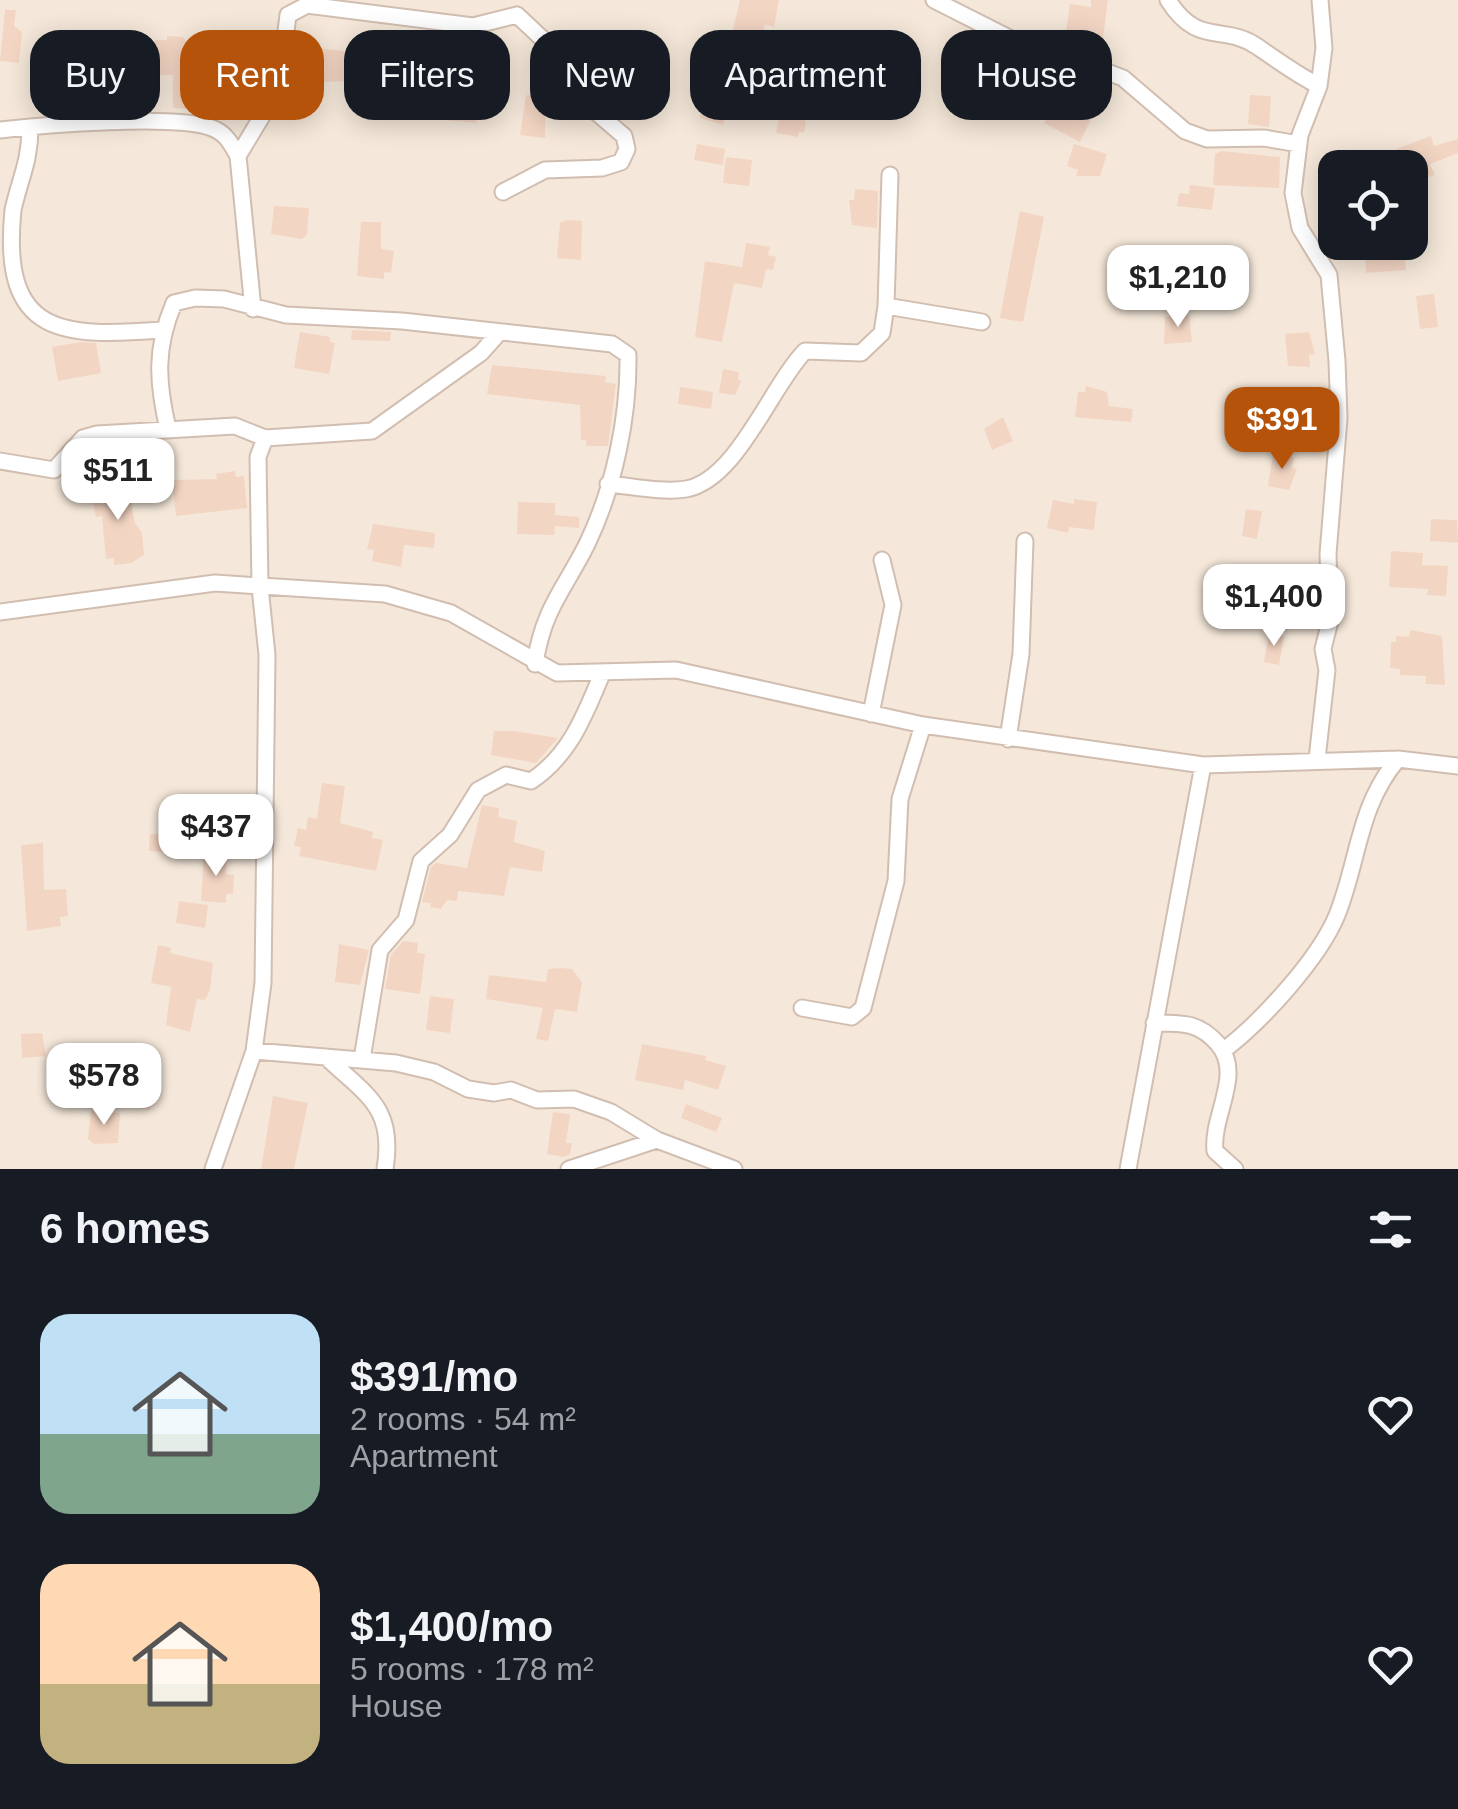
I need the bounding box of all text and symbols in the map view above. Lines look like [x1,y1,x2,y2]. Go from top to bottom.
chip: Buy [30,30,160,120]
chip: Rent [180,30,324,120]
chip: Filters [344,30,510,120]
chip: New [530,30,670,120]
chip: Apartment [690,30,921,120]
chip: House [941,30,1112,120]
map controls [1318,150,1428,260]
button: locate [1318,150,1428,260]
pin: $1,210 [1097,245,1259,330]
text: $1,210 [1129,259,1227,295]
pin: $391 [1223,387,1341,472]
text: $391 [1246,401,1318,437]
pin: $511 [59,438,177,523]
text: $511 [83,452,153,488]
pin: $1,400 [1193,564,1355,649]
text: $1,400 [1225,578,1323,614]
pin: $437 [157,794,275,879]
text: $437 [180,808,252,844]
pin: $578 [45,1043,163,1128]
text: $578 [68,1057,140,1093]
icon: filters [1363,1202,1418,1257]
text: 6 homes [40,1205,210,1252]
text: $391/mo [350,1353,518,1400]
icon: home [120,1354,240,1474]
icon: heart [1363,1387,1418,1442]
text: 2 rooms · 54 m² [350,1401,576,1437]
text: Apartment [350,1438,498,1474]
text: $1,400/mo [350,1603,553,1650]
icon: home [120,1604,240,1724]
icon: heart [1363,1637,1418,1692]
text: 5 rooms · 178 m² [350,1651,594,1687]
text: House [350,1688,443,1724]

